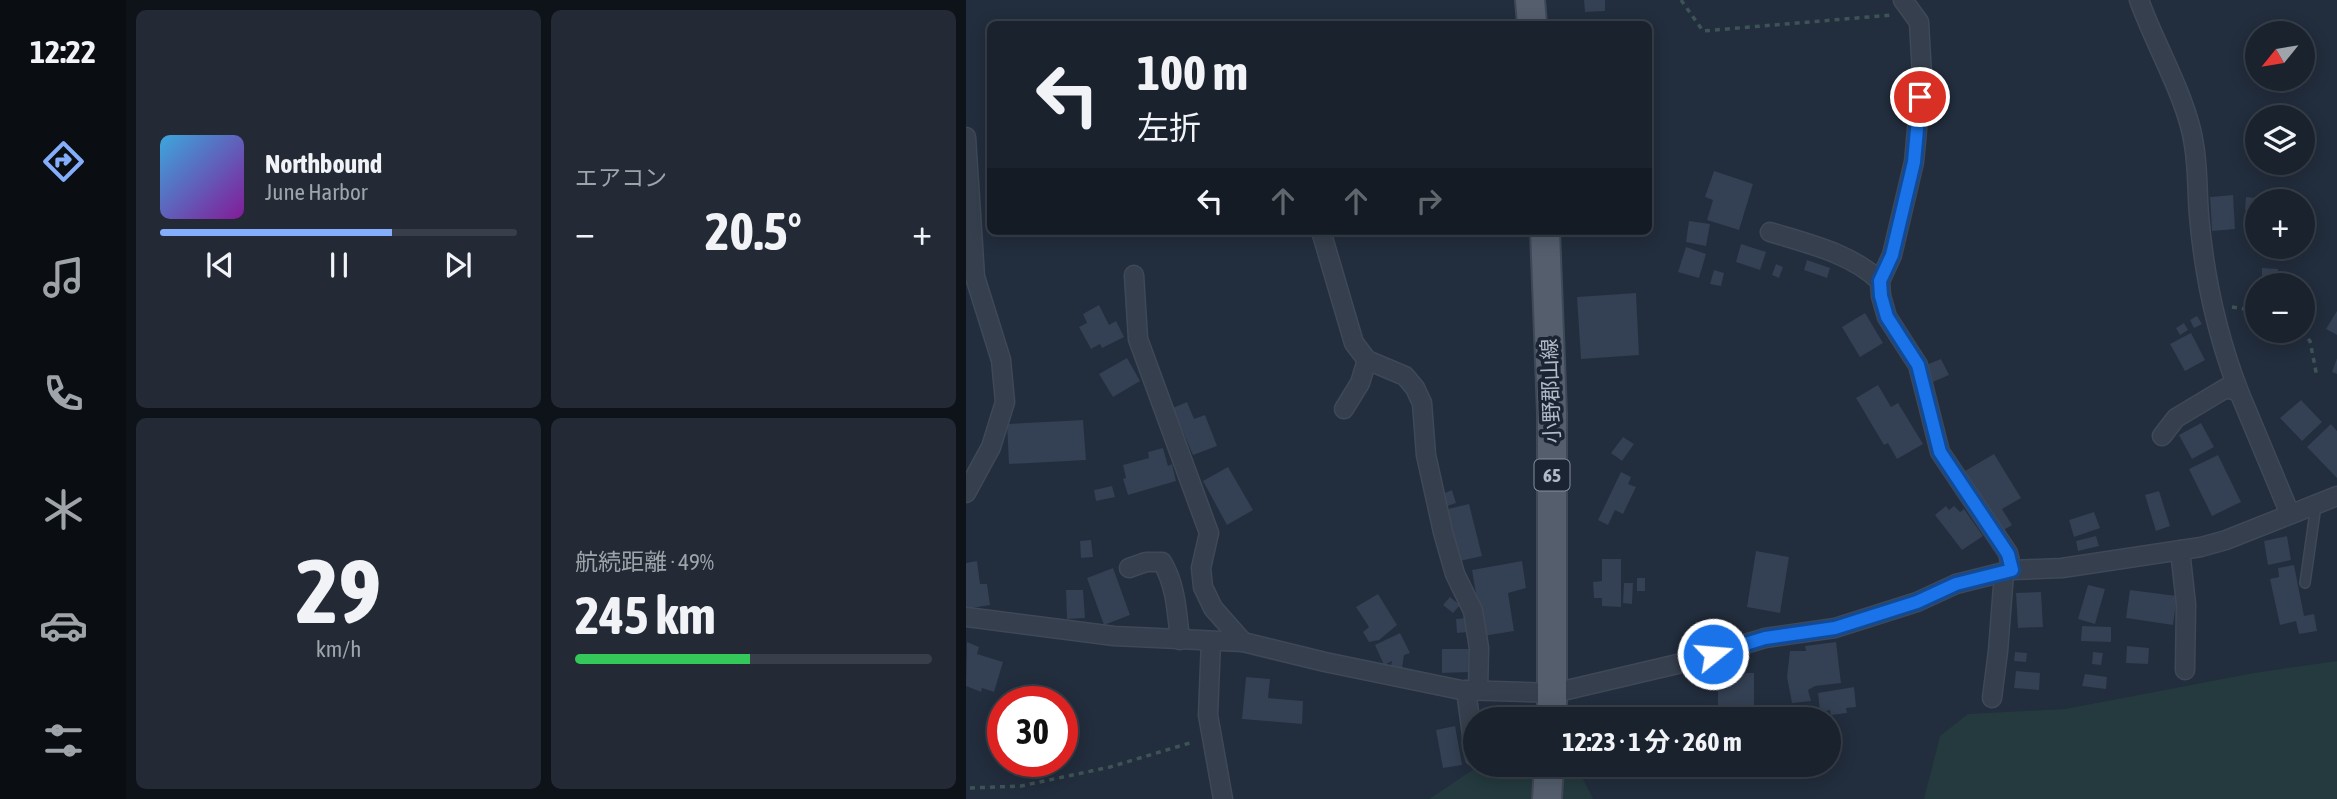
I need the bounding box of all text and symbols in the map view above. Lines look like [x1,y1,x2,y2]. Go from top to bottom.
north arrow [2245,21,2315,91]
map controls [2245,21,2315,343]
text: 12:22 [30,33,96,70]
text: 100 m [1137,44,1248,100]
icon: left [1022,49,1113,140]
pin [1890,67,1950,127]
icon: arrive [1901,78,1939,116]
button: layers [2245,105,2315,175]
text: 左折 [1137,109,1201,146]
icon: directions [39,137,88,186]
text: Northbound [265,149,382,179]
text: エアコン [575,165,667,191]
text: June Harbor [265,179,368,205]
icon: left [1191,182,1229,220]
icon: ahead [1264,182,1302,220]
icon: ahead [1337,182,1375,220]
icon: right [1410,182,1448,220]
button: + [2245,189,2315,259]
text: 20.5° [705,201,802,261]
text: − [575,210,595,253]
text: + [912,210,932,253]
icon: previous [201,246,239,284]
icon: pause [320,246,358,284]
icon: next [439,246,477,284]
icon: music [39,253,88,302]
button: − [2245,273,2315,343]
street label: 小野郡山線 [1536,338,1564,444]
icon: phone [39,369,88,418]
road number: 65 [1534,460,1570,490]
icon: climate [39,485,88,534]
text: 29 [296,538,381,642]
text: 航続距離 · 49% [575,549,714,575]
text: 245 km [575,585,716,645]
icon: car [39,601,88,650]
position arrow [1676,617,1750,691]
text: km/h [316,636,361,662]
speed limit sign: 30 [987,686,1078,777]
icon: filters [39,716,88,765]
text: 12:23 · 1 分 · 260 m [1562,727,1742,757]

